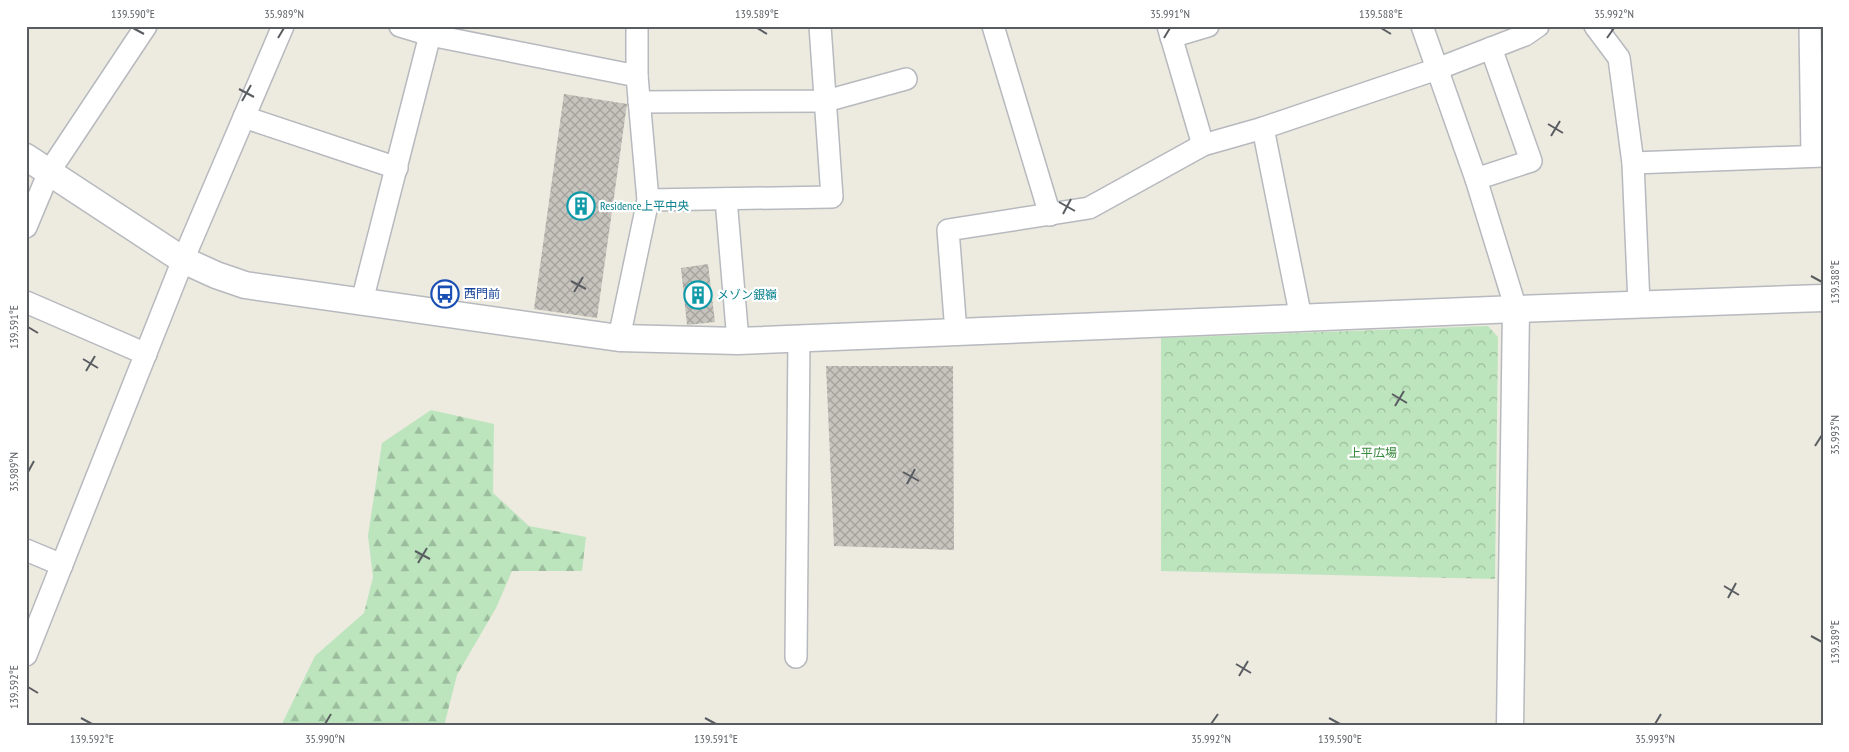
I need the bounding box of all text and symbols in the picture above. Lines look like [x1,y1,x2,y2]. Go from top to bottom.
text: 139.590°E [111,6,155,21]
text: 35.989°N [264,6,304,21]
text: 139.589°E [735,6,779,21]
text: 35.991°N [1150,6,1190,21]
text: 139.588°E [1359,6,1403,21]
text: 35.992°N [1594,6,1634,21]
building icon: Residence上平中央 [566,191,596,221]
place label: Residence上平中央 [600,198,689,213]
text: 139.588°E [1827,260,1842,304]
bus stop icon: 西門前 [430,279,460,309]
building icon: メゾン銀嶺 [683,280,713,310]
place label: 西門前 [464,286,500,301]
place label: メゾン銀嶺 [717,287,777,302]
text: 139.591°E [6,305,21,349]
text: 35.993°N [1827,415,1842,455]
park label: 上平広場 [1349,445,1397,460]
text: 35.989°N [6,452,21,492]
text: 139.589°E [1827,620,1842,664]
text: 139.592°E [6,665,21,709]
text: 139.592°E [70,731,114,746]
text: 35.990°N [305,731,345,746]
text: 139.591°E [694,731,738,746]
text: 35.992°N [1191,731,1231,746]
text: 139.590°E [1318,731,1362,746]
text: 35.993°N [1635,731,1675,746]

